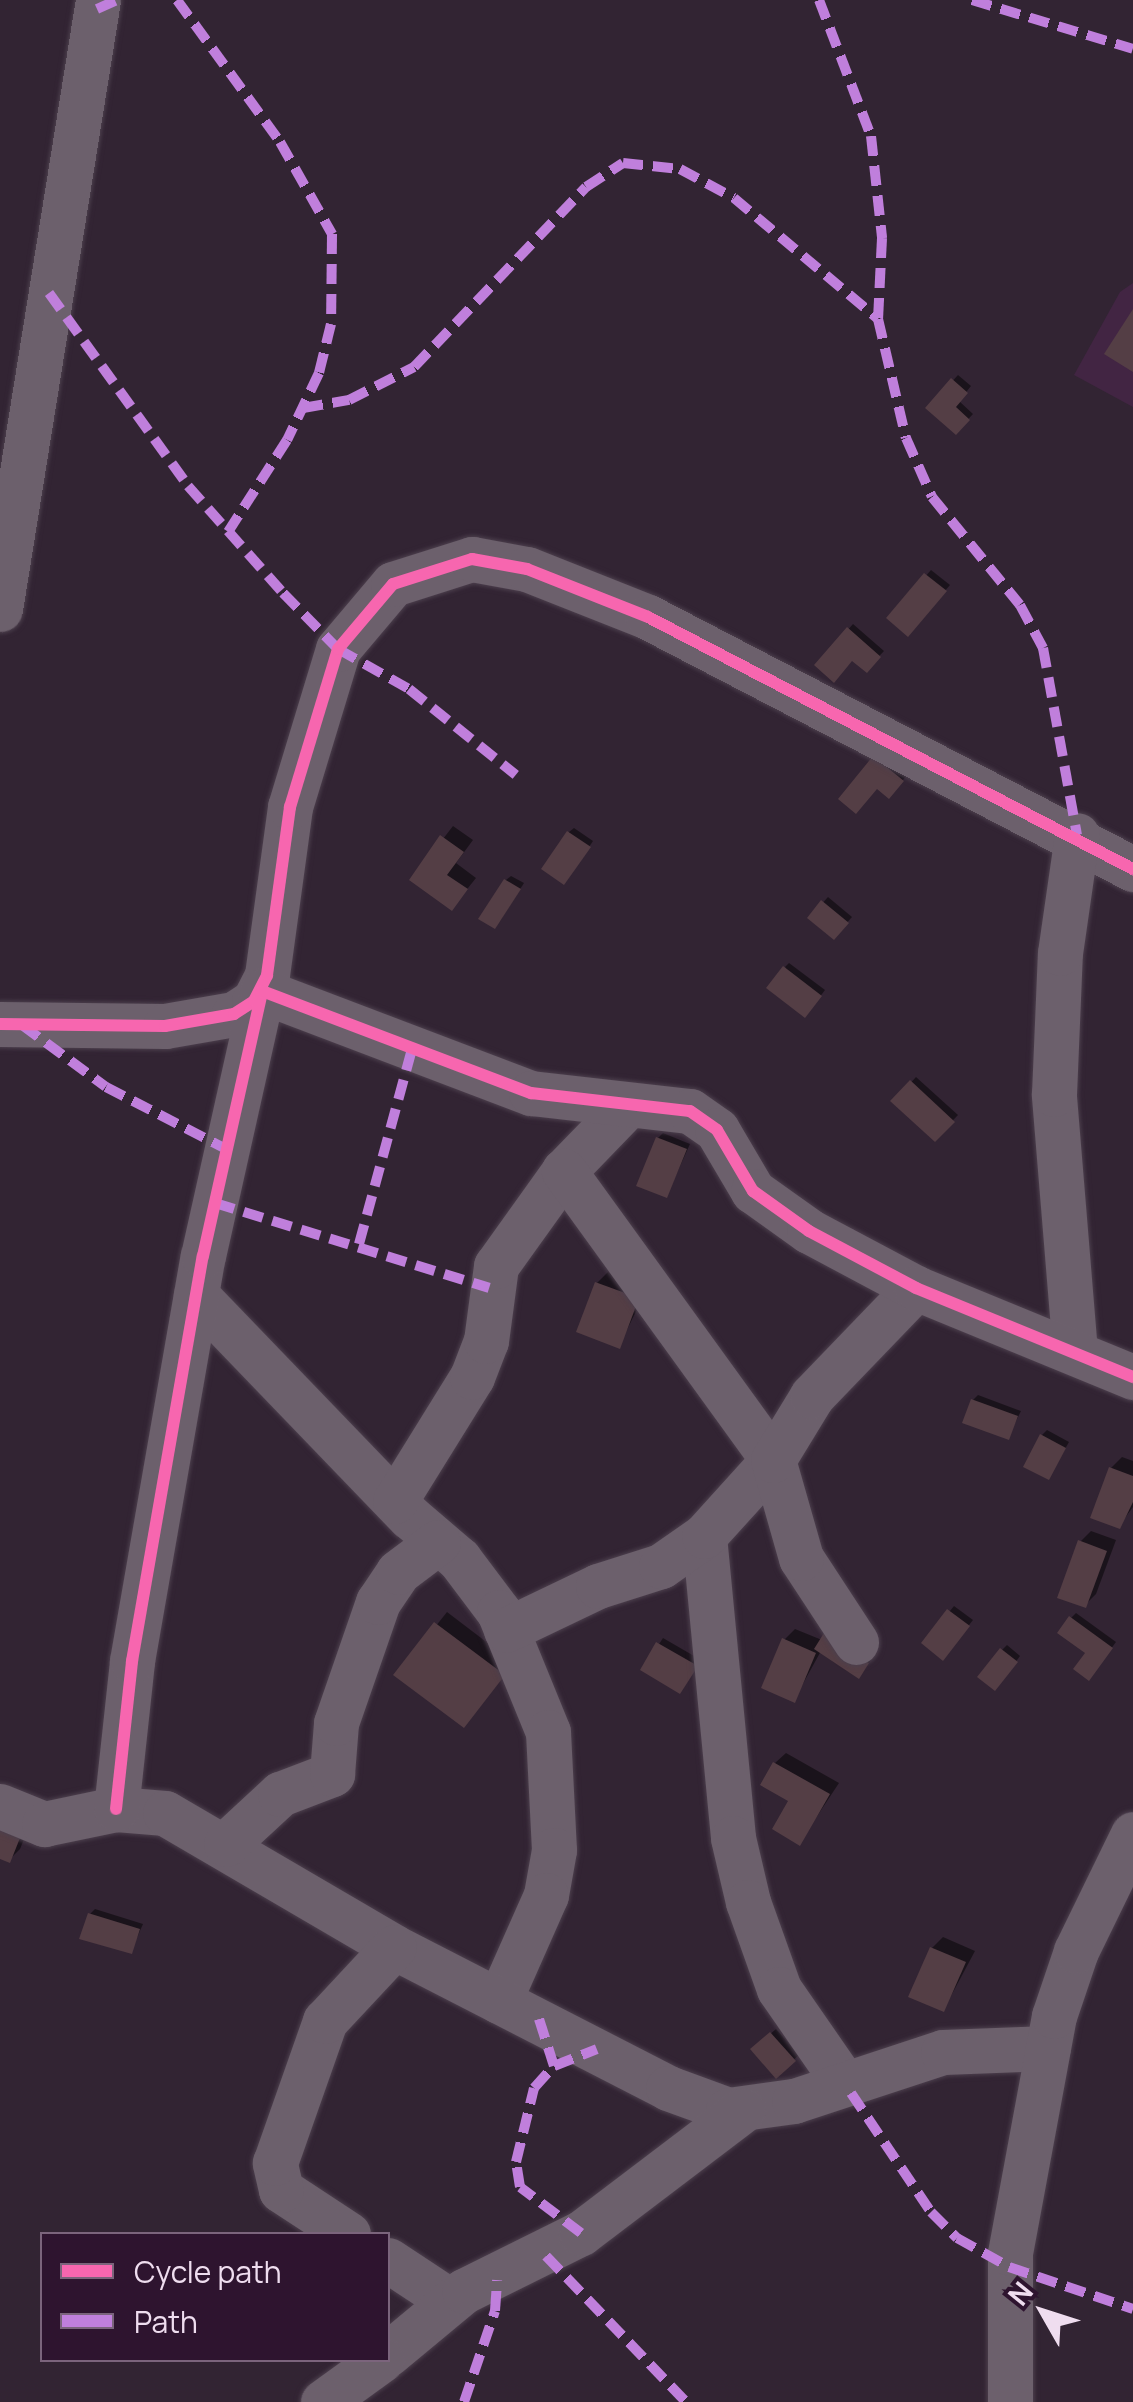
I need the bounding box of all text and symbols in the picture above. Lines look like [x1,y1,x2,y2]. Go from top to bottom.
legend [40,2232,390,2362]
text: Cycle path [134,2251,282,2292]
north arrow [993,2262,1093,2362]
text: N [999,2273,1041,2313]
text: Path [134,2301,198,2342]

